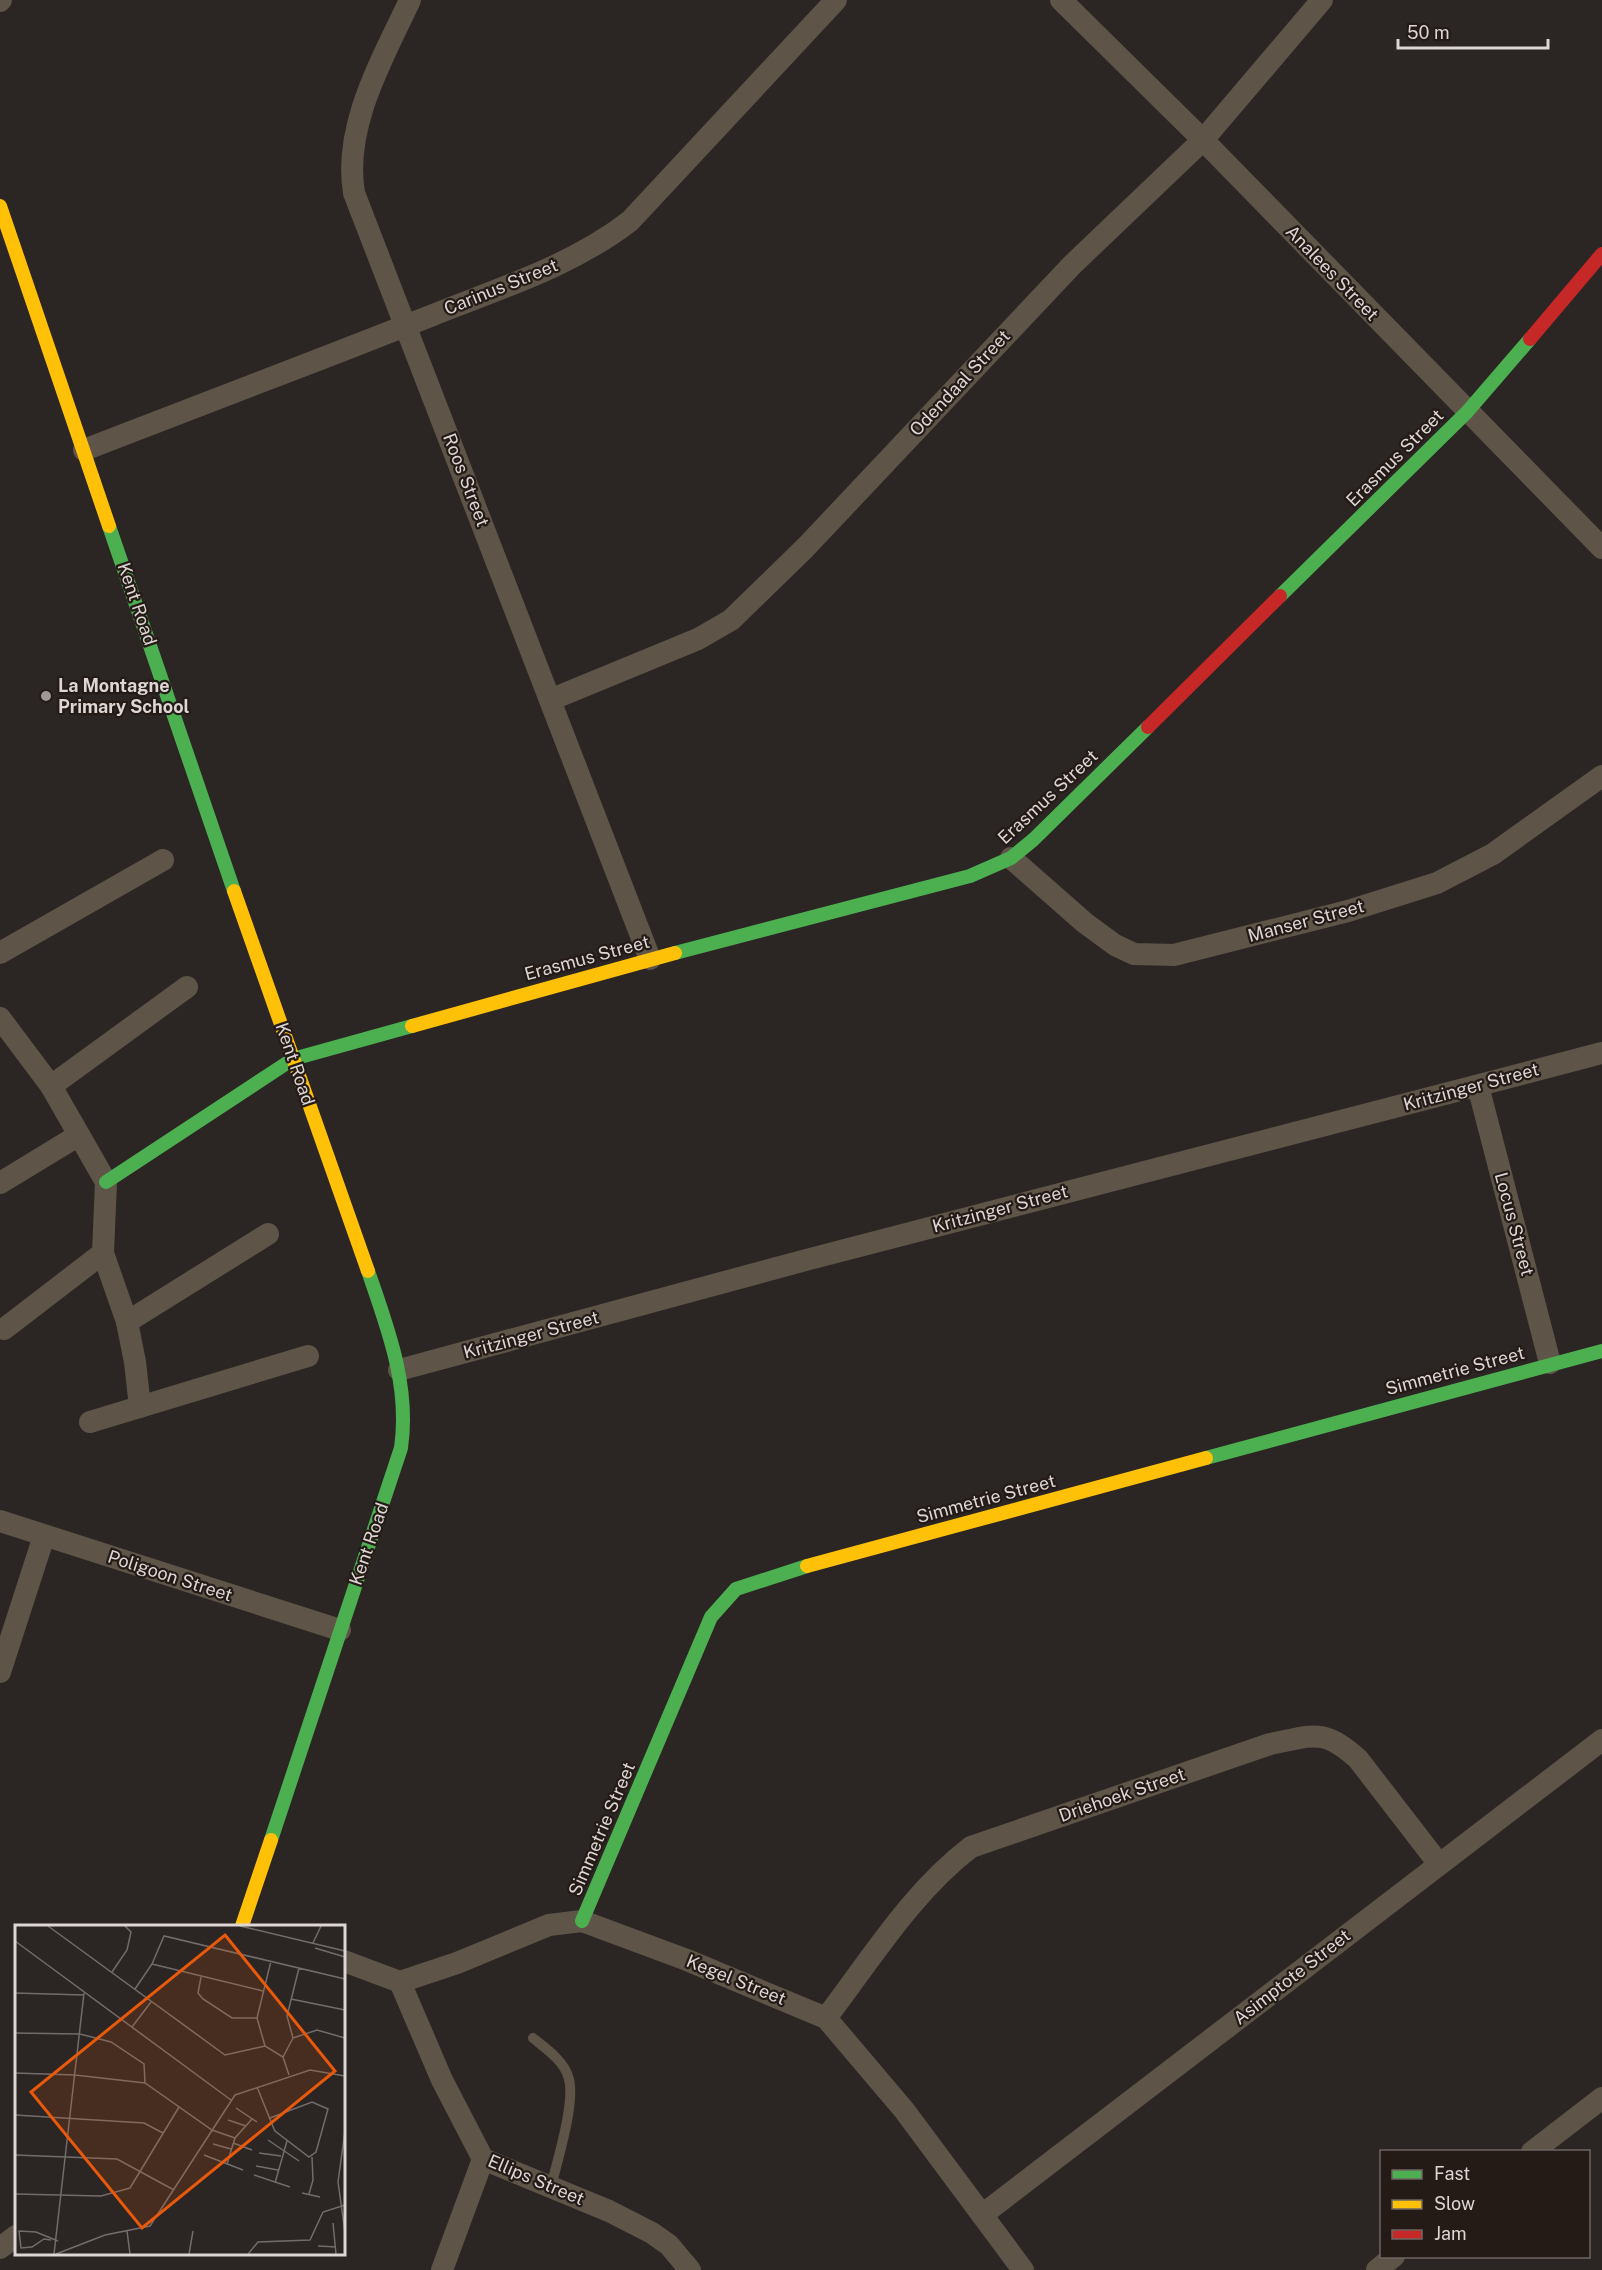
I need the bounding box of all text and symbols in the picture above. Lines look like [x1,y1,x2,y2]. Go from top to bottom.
scale bar [1398,12,1548,50]
text: 50 m [1407,22,1450,43]
street label: Analees Street [1282,221,1383,325]
street label: Carinus Street [441,254,561,319]
street label: Odendaal Street [905,325,1014,440]
street label: Erasmus Street [1342,405,1448,511]
street label: Roos Street [439,430,494,529]
street label: Kent Road [114,560,161,648]
place label: La Montagne Primary School [58,675,190,717]
marker: La Montagne Primary School [39,689,53,703]
street label: Erasmus Street [993,745,1102,848]
street label: Manser Street [1245,895,1366,946]
street label: Erasmus Street [522,931,652,984]
street label: Kent Road [272,1020,319,1108]
street label: Kritzinger Street [1401,1058,1541,1115]
street label: Locus Street [1491,1170,1538,1278]
street label: Kritzinger Street [930,1180,1070,1237]
street label: Kritzinger Street [461,1306,601,1363]
street label: Simmetrie Street [1383,1342,1527,1399]
street label: Simmetrie Street [914,1470,1058,1527]
street label: Kent Road [345,1500,392,1588]
street label: Poligoon Street [105,1545,235,1606]
street label: Simmetrie Street [564,1759,639,1899]
street label: Driehoek Street [1056,1763,1188,1826]
street label: Asimptote Street [1229,1924,1354,2029]
inset map [15,1925,345,2255]
street label: Kegel Street [683,1950,789,2009]
street label: Ellips Street [485,2150,588,2209]
legend [1380,2150,1590,2258]
text: Fast [1434,2163,1470,2184]
text: Slow [1434,2193,1475,2214]
text: Jam [1434,2223,1467,2244]

